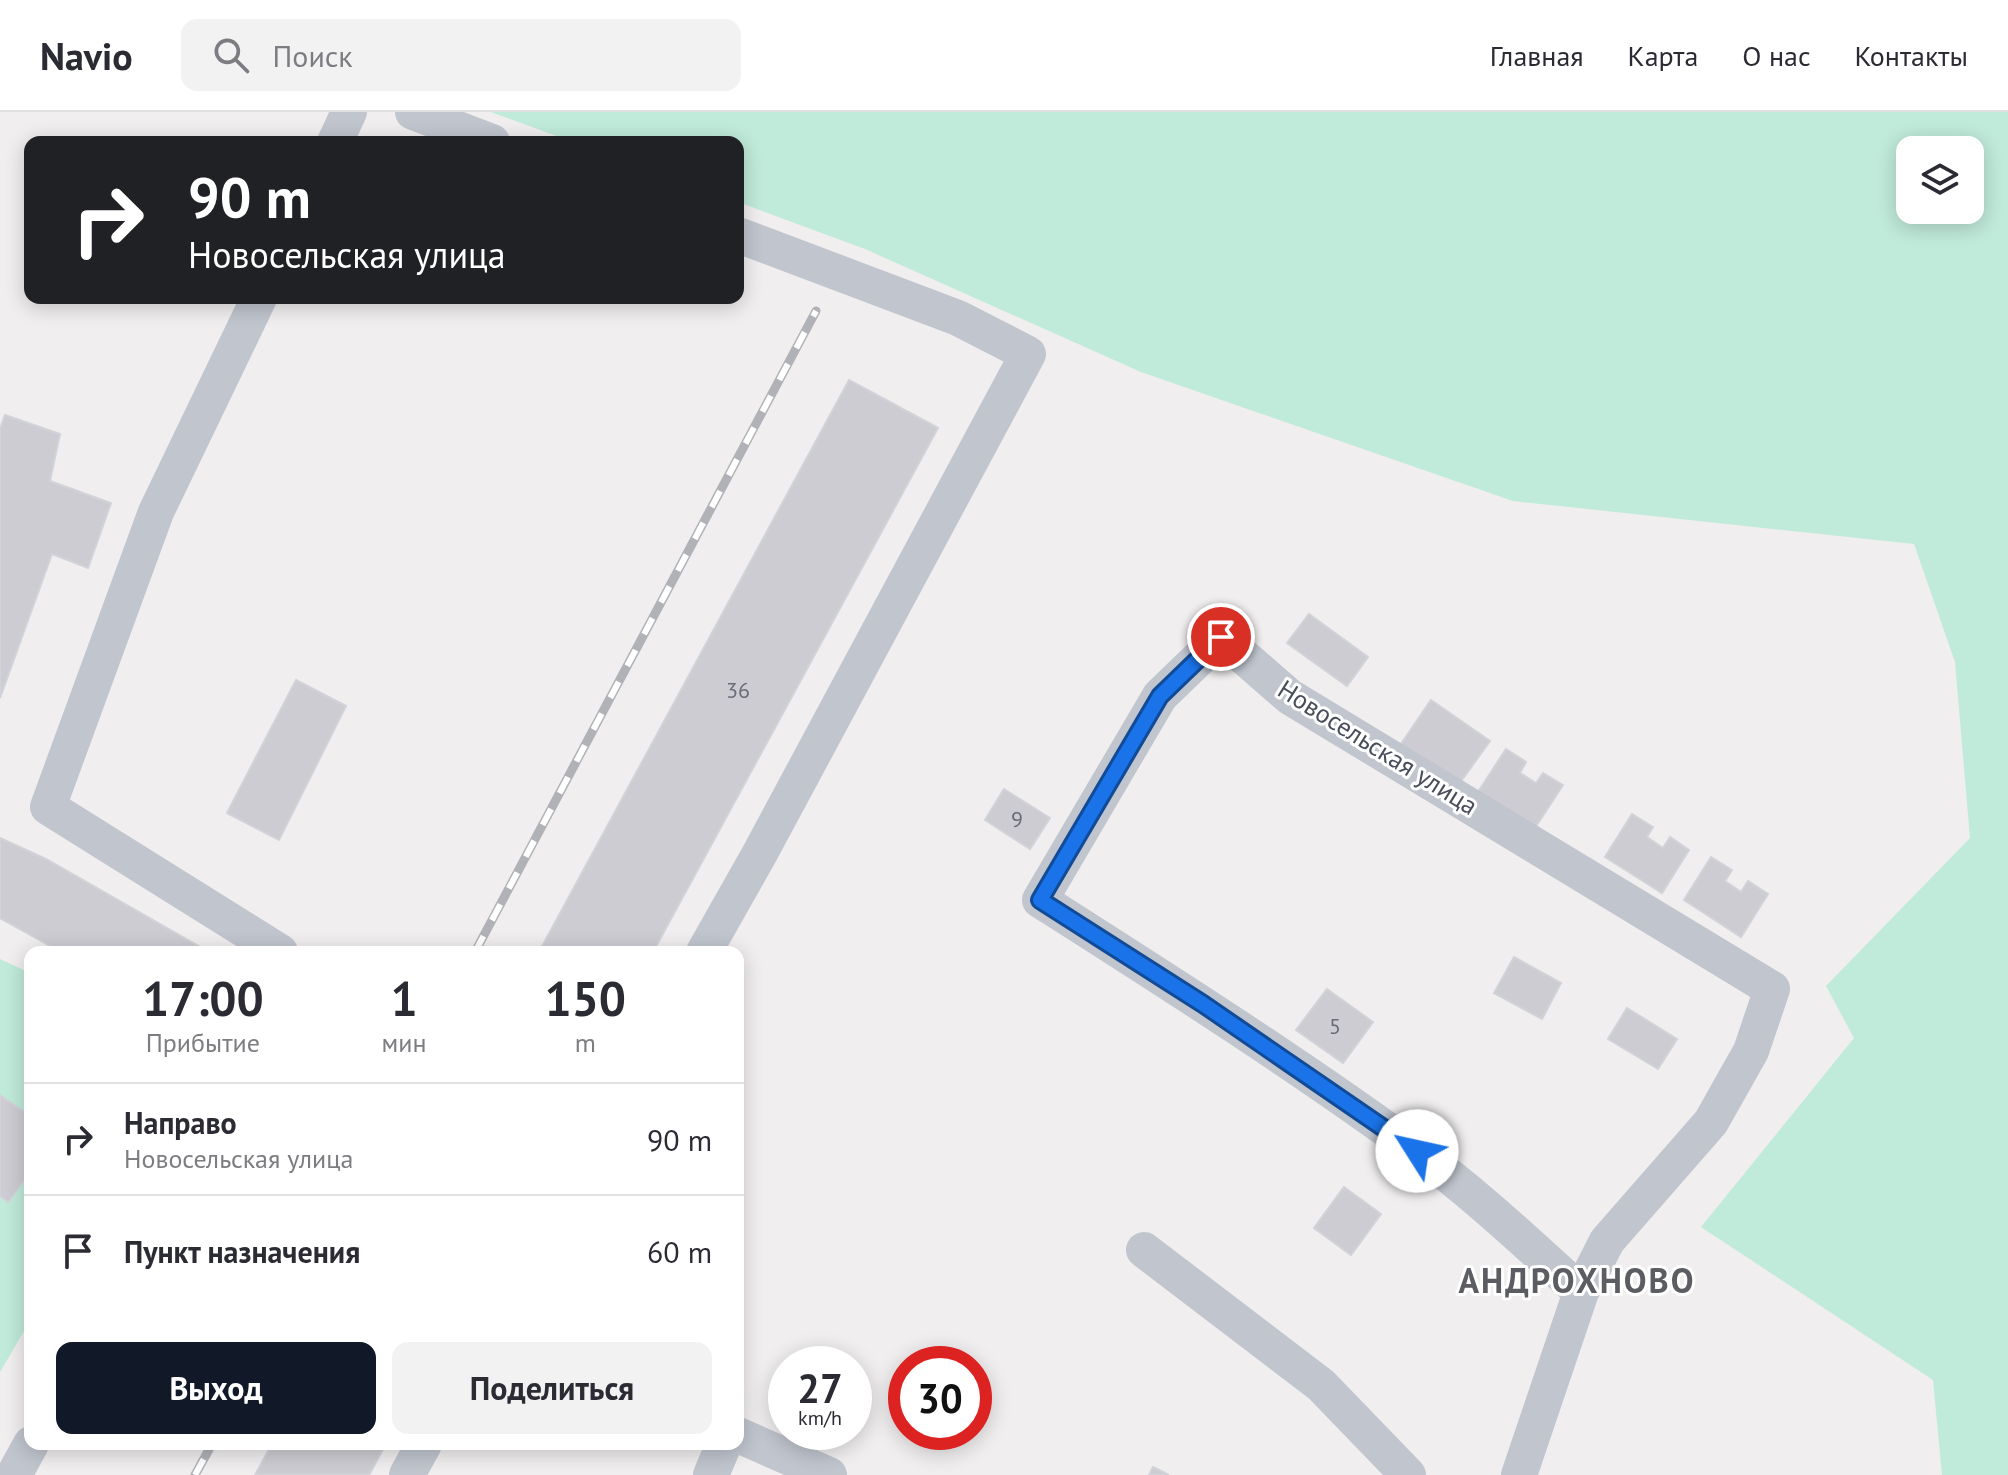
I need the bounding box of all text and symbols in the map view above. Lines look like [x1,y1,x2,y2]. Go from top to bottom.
search box [181,19,741,91]
text: Navio [40,31,133,80]
icon: search [209,33,253,77]
text: Поиск [273,36,353,75]
text: Главная [1490,37,1584,74]
text: Карта [1628,37,1698,74]
text: О нас [1742,37,1811,74]
text: Контакты [1855,37,1968,74]
map controls [1896,136,1984,224]
button: layers [1896,136,1984,224]
text: 90 m [188,161,311,233]
icon: right [56,168,160,272]
text: Новосельская улица [188,231,506,278]
pin [1187,603,1255,671]
icon: arrive [1199,615,1243,659]
street label: Новосельская улица [1272,672,1484,822]
house number: 36 [726,676,750,704]
house number: 9 [1011,805,1023,833]
text: 17:00 [142,967,264,1029]
text: 1 [390,967,418,1029]
text: 150 [544,967,626,1029]
house number: 5 [1329,1012,1341,1040]
text: Прибытие [146,1026,260,1059]
text: мин [382,1026,427,1059]
text: m [575,1026,596,1059]
text: Направо [124,1103,237,1142]
position arrow [1375,1109,1459,1193]
icon: right [56,1117,100,1161]
text: 90 m [647,1120,712,1159]
text: Новосельская улица [124,1142,353,1175]
icon: arrive [56,1229,100,1273]
text: Пункт назначения [124,1232,360,1271]
text: 60 m [647,1232,712,1271]
district label: АНДРОХНОВО [1459,1258,1695,1302]
button: Выход [56,1342,376,1434]
button: Поделиться [392,1342,712,1434]
speed limit sign: 30 [888,1346,992,1450]
text: 27 [797,1362,843,1414]
text: km/h [798,1405,842,1431]

